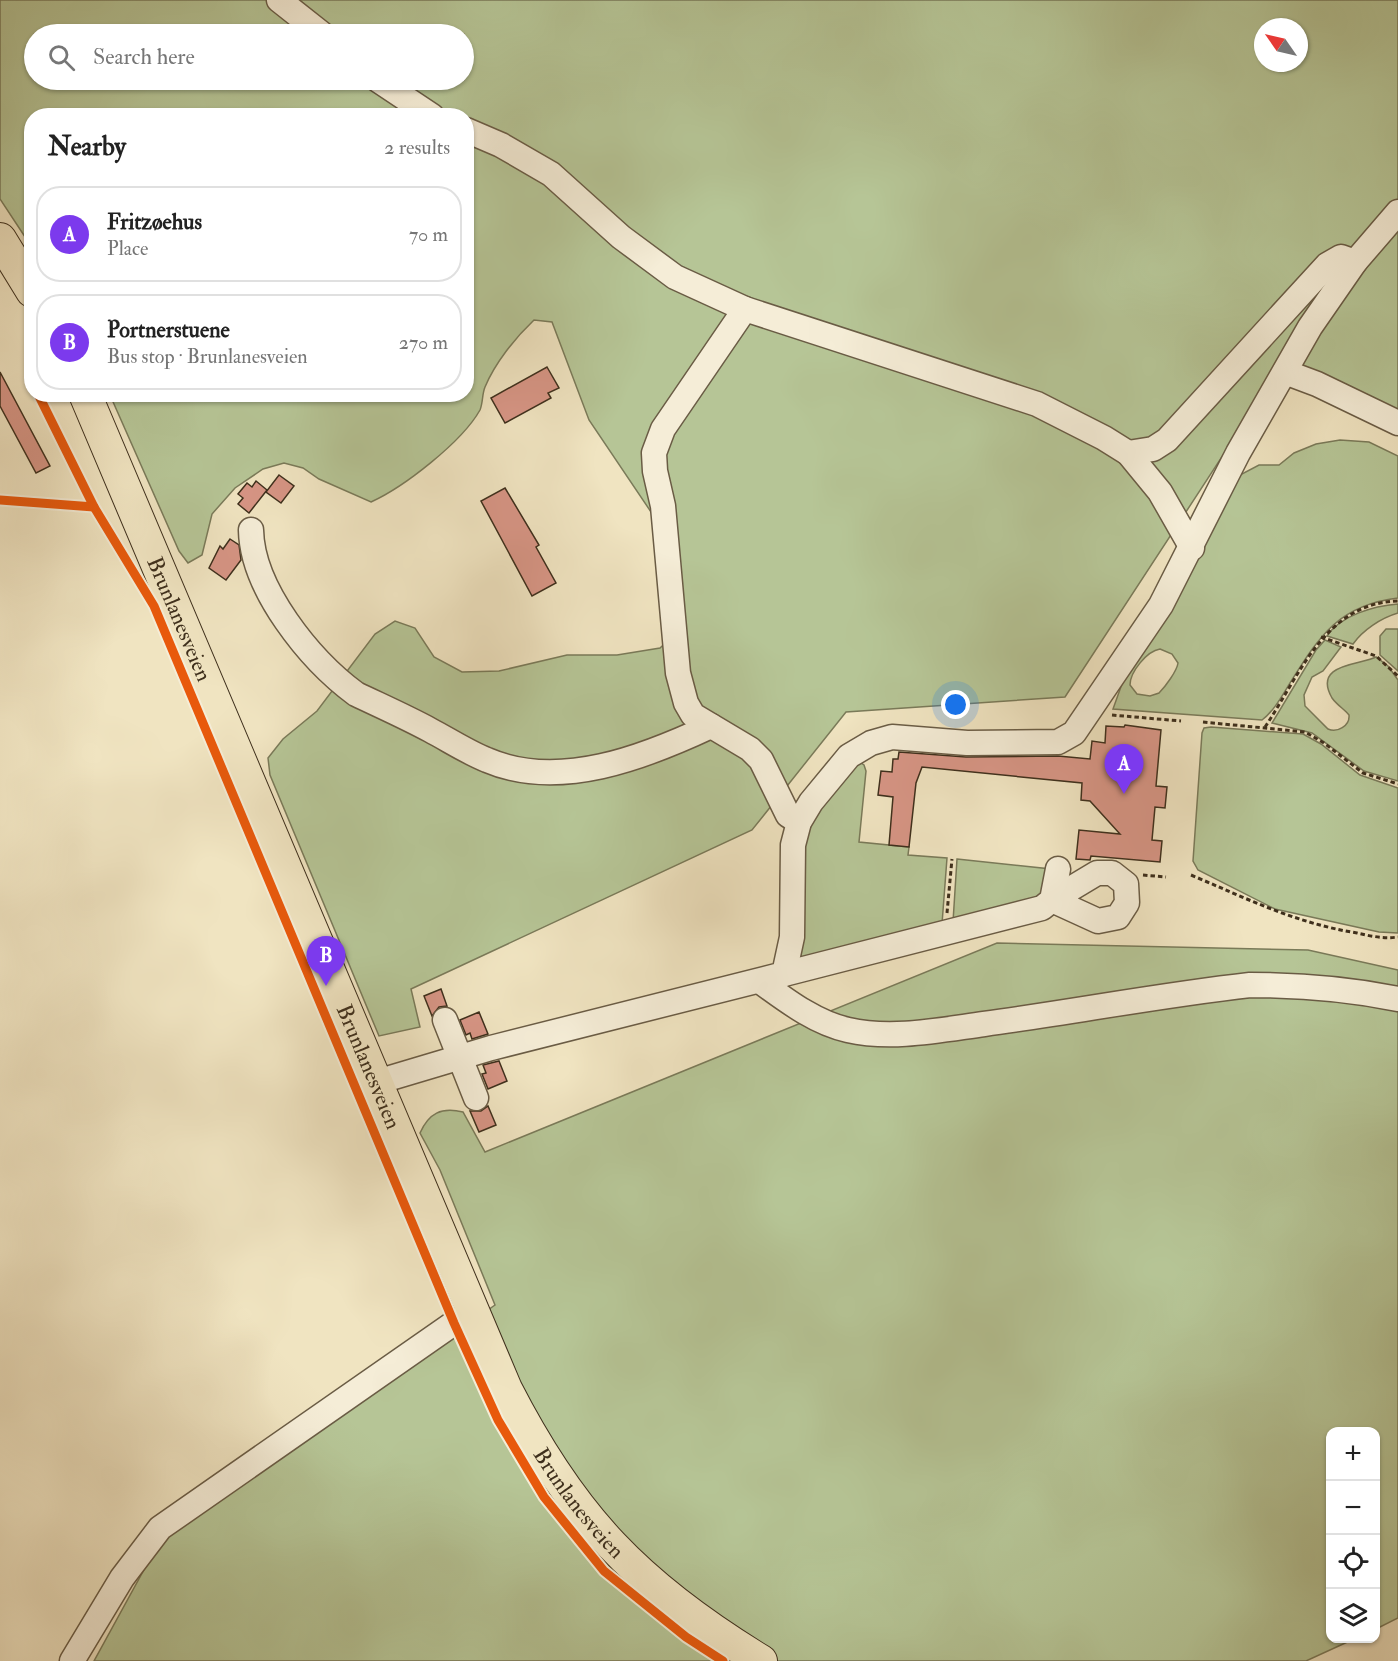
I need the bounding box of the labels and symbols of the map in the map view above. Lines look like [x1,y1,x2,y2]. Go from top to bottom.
north arrow [1254,18,1308,72]
street label: Brunlanesveien [140,552,218,686]
your location [941,690,970,719]
pin: A [1104,744,1144,794]
pin: B [306,936,346,986]
street label: Brunlanesveien [330,1000,407,1133]
street label: Brunlanesveien [527,1443,630,1565]

